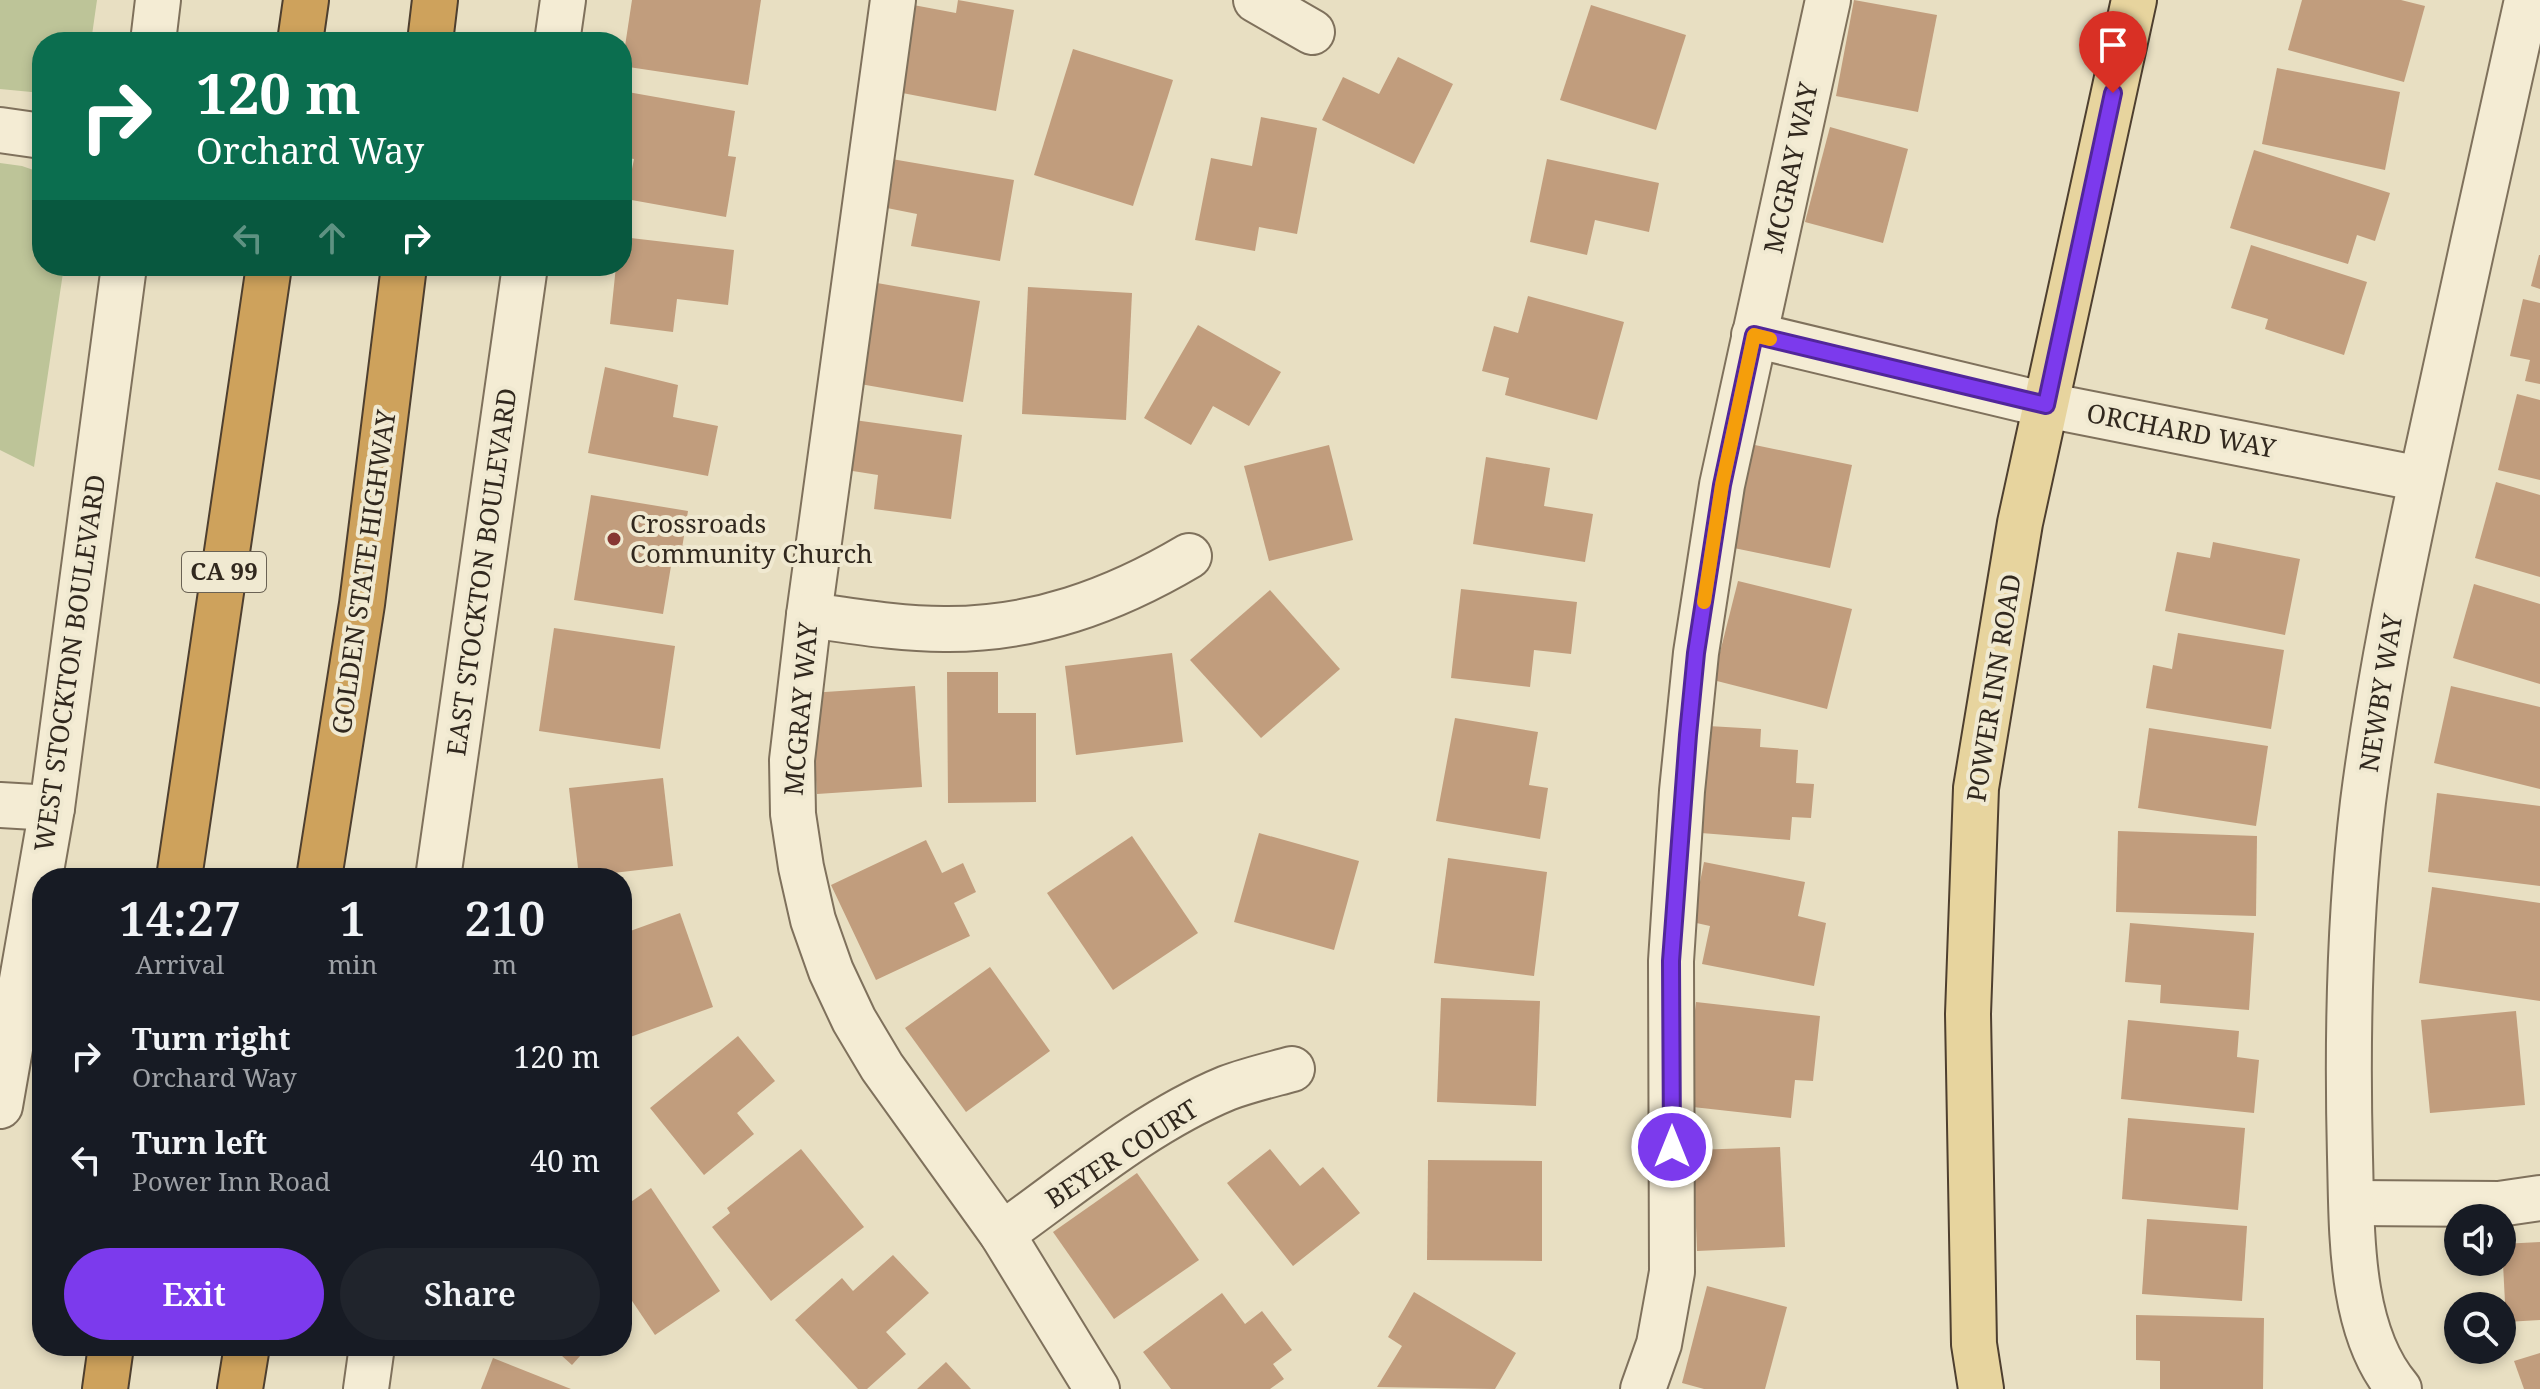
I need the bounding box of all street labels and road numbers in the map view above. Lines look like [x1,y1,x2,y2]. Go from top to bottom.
street label: MCGRAY WAY [1754,78,1826,256]
street label: EAST STOCKTON BOULEVARD [437,386,525,758]
street label: ORCHARD WAY [2084,394,2279,466]
street label: GOLDEN STATE HIGHWAY [322,407,404,736]
street label: WEST STOCKTON BOULEVARD [25,472,113,854]
road number: CA 99 [182,552,266,592]
street label: POWER INN ROAD [1957,571,2029,804]
street label: NEWBY WAY [2350,610,2410,775]
street label: MCGRAY WAY [775,620,826,797]
street label: BEYER COURT [1038,1090,1205,1216]

